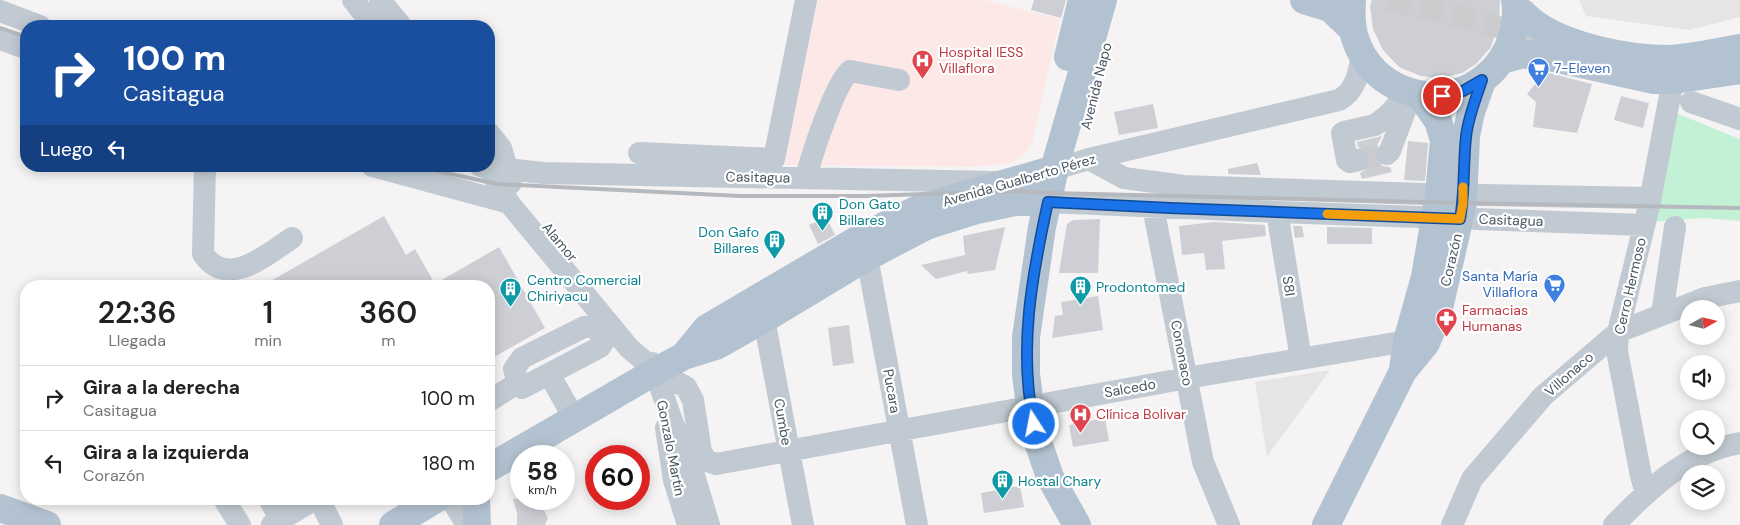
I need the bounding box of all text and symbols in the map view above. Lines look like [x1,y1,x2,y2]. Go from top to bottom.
text: 100 m [123,35,226,81]
icon: right [40,40,105,105]
street label: Avenida Napo [1076,40,1116,132]
place label: Hospital IESS Villaflora [939,43,1023,77]
hospital icon: Hospital IESS Villaflora [911,48,935,79]
supermarket icon: 7-Eleven [1526,56,1550,87]
place label: 7-Eleven [1554,59,1610,77]
pin [1421,75,1463,117]
text: Casitagua [123,79,225,108]
icon: arrive [1428,82,1456,110]
icon: left [103,135,131,163]
text: Luego [40,137,93,162]
street label: Avenida Gualberto Pérez [940,149,1098,211]
street label: Casitagua [726,167,790,187]
place label: Don Gato Billares [839,195,900,229]
building icon: Don Gato Billares [811,200,835,231]
street label: Casitagua [1478,210,1544,230]
street label: Alamor [538,219,582,265]
place label: Don Gafo Billares [698,223,759,257]
building icon: Don Gafo Billares [763,228,787,259]
street label: Corazón [1436,232,1466,288]
street label: Cerro Hermoso [1610,236,1650,336]
place label: Santa María Villaflora [1462,267,1538,301]
place label: Centro Comercial Chiriyacu [527,271,641,305]
supermarket icon: Santa María Villaflora [1542,272,1566,303]
building icon: Prodontomed [1068,275,1092,306]
street label: S8I [1279,275,1299,297]
building icon: Centro Comercial Chiriyacu [499,276,523,307]
place label: Prodontomed [1096,278,1185,296]
text: 22:36 [98,293,177,332]
text: 1 [263,293,273,332]
text: 360 [359,293,417,332]
north arrow [1680,300,1725,345]
map controls [1680,300,1725,510]
place label: Farmacias Humanas [1462,301,1528,335]
pharmacy icon: Farmacias Humanas [1434,306,1458,337]
street label: Cononaco [1167,319,1197,387]
text: Llegada [108,330,166,351]
text: min [254,330,282,351]
text: m [381,330,395,351]
street label: Villonaco [1541,348,1597,400]
button: sound [1680,355,1725,400]
street label: Pucara [879,367,905,415]
text: Gira a la derecha [83,375,240,400]
street label: Salcedo [1103,375,1157,401]
icon: right [40,384,68,412]
text: 100 m [421,386,475,411]
street label: Cumbe [770,397,796,447]
position arrow [1007,397,1059,449]
street label: Gonzalo Martín [653,399,689,497]
text: Casitagua [83,400,157,421]
hospital icon: Clínica Bolivar [1068,402,1092,433]
place label: Clínica Bolivar [1096,405,1186,423]
button: search [1680,410,1725,455]
text: Gira a la izquierda [83,440,249,465]
speed limit sign: 60 [585,445,650,510]
icon: left [40,449,68,477]
text: 180 m [423,451,475,476]
text: 58 [527,455,558,488]
text: Corazón [83,465,145,486]
button: layers [1680,465,1725,510]
building icon: Hostal Chary [990,469,1014,500]
place label: Hostal Chary [1018,472,1101,490]
text: km/h [528,482,557,498]

